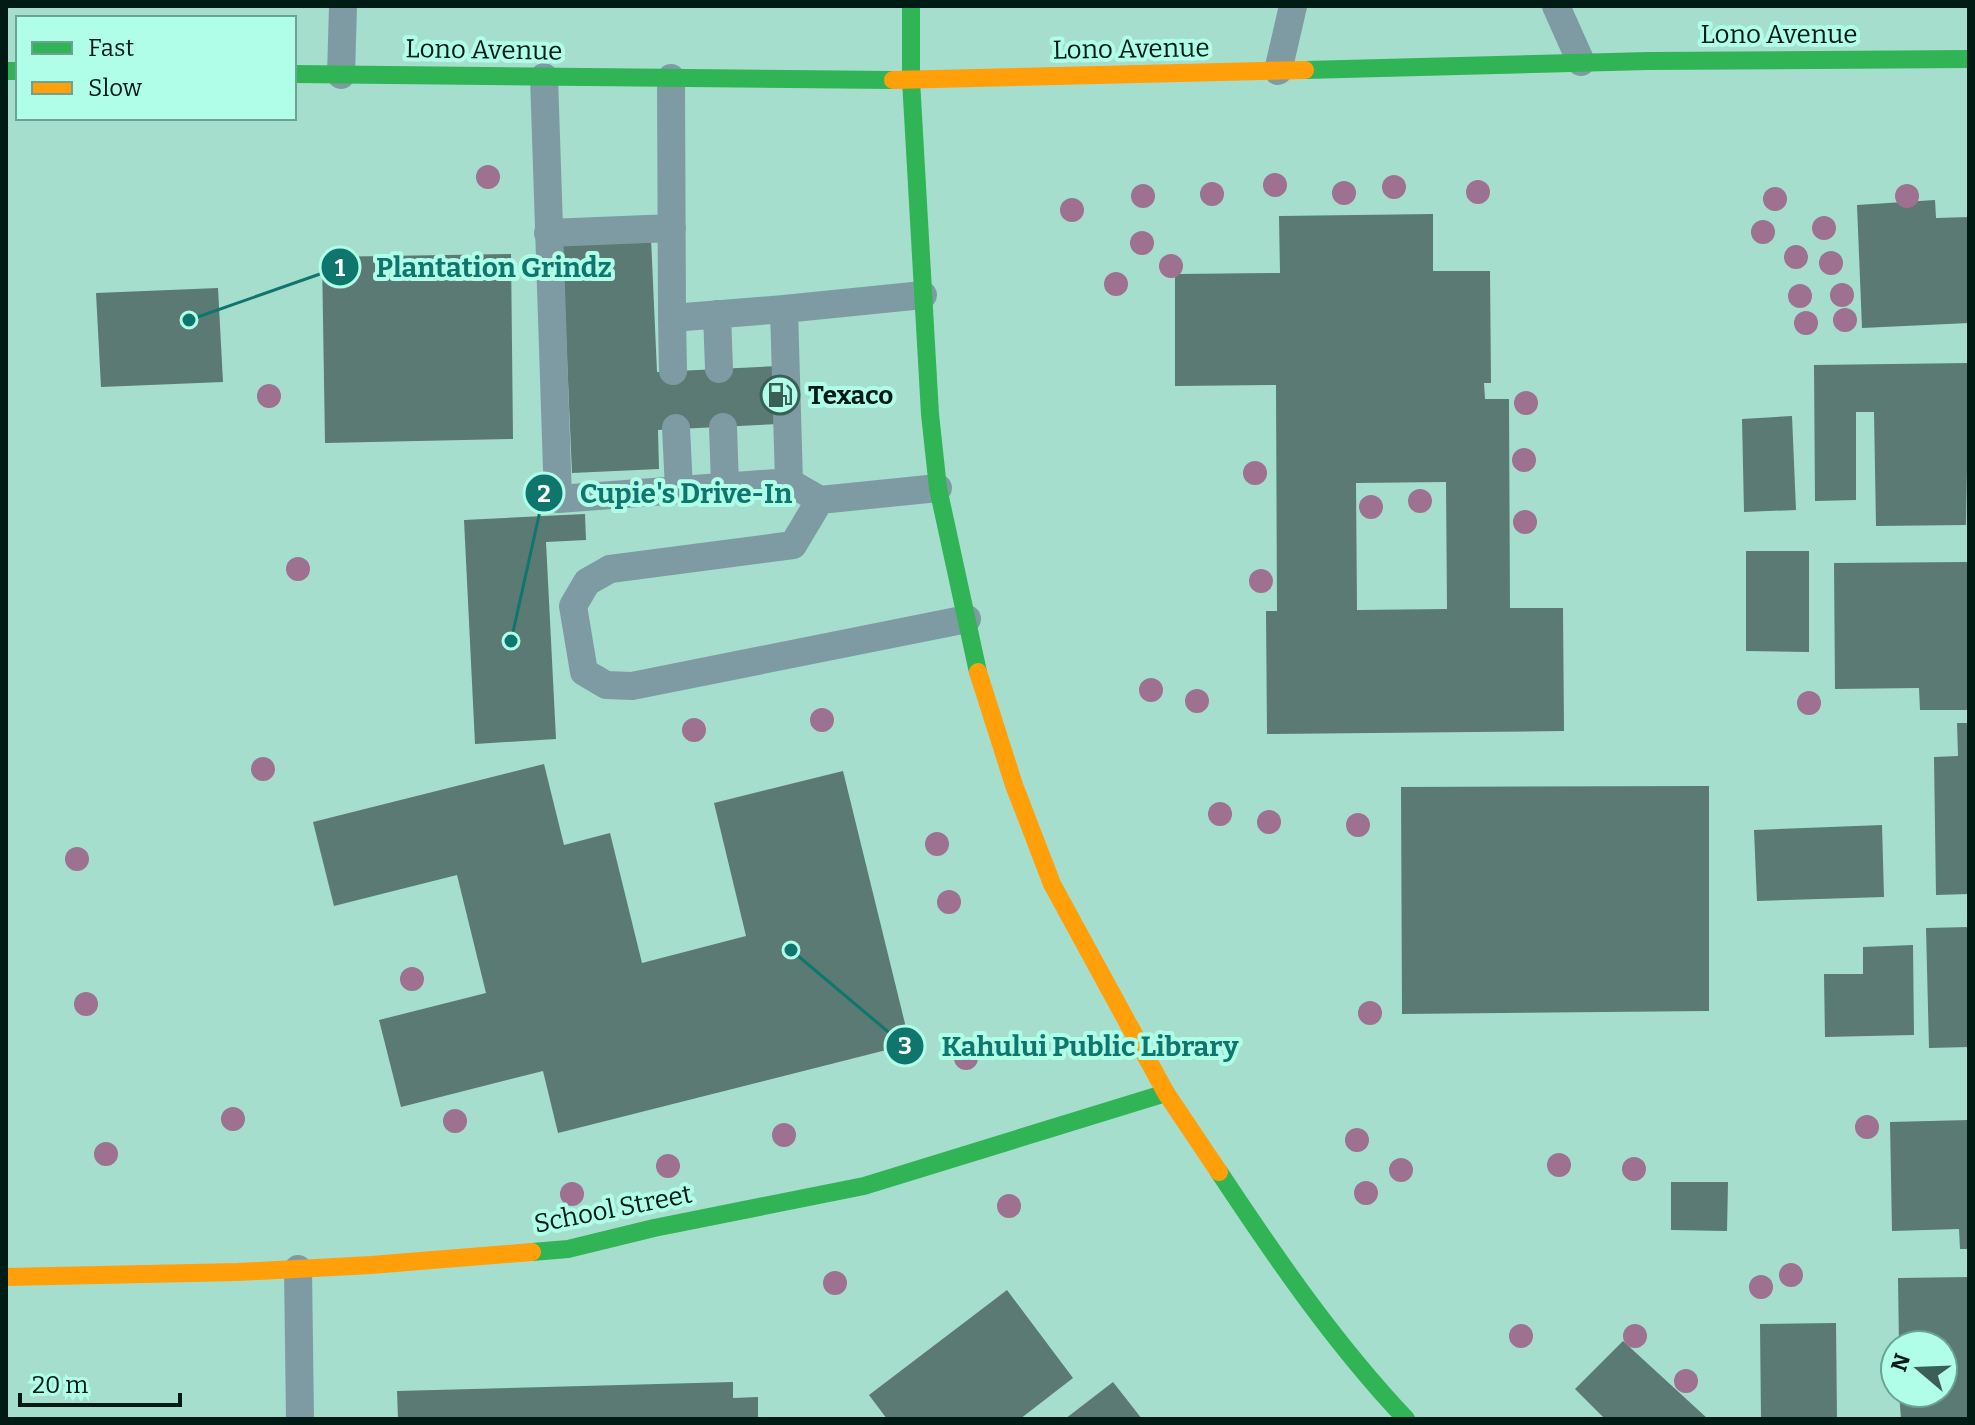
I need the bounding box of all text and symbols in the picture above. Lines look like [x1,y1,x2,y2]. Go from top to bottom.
legend [16,16,296,120]
street label: Lono Avenue [1701,19,1858,50]
street label: Lono Avenue [1052,32,1210,66]
street label: Lono Avenue [405,33,563,67]
text: Fast [88,34,134,62]
text: Slow [88,74,143,102]
callout: Plantation Grindz [320,241,628,293]
text: Plantation Grindz [376,251,612,284]
text: 1 [335,254,346,282]
fuel station icon: Texaco [759,374,801,416]
place label: Texaco [808,380,893,411]
callout: Cupie's Drive-In [524,467,808,519]
text: Cupie's Drive-In [580,477,792,510]
text: 2 [537,480,551,508]
callout: Kahului Public Library [885,1020,1254,1072]
text: Kahului Public Library [941,1030,1239,1063]
text: 3 [898,1032,912,1060]
street label: School Street [531,1178,695,1240]
north arrow [1879,1329,1959,1409]
text: N [1885,1350,1916,1375]
scale bar [20,1357,180,1407]
text: 20 m [32,1371,88,1399]

